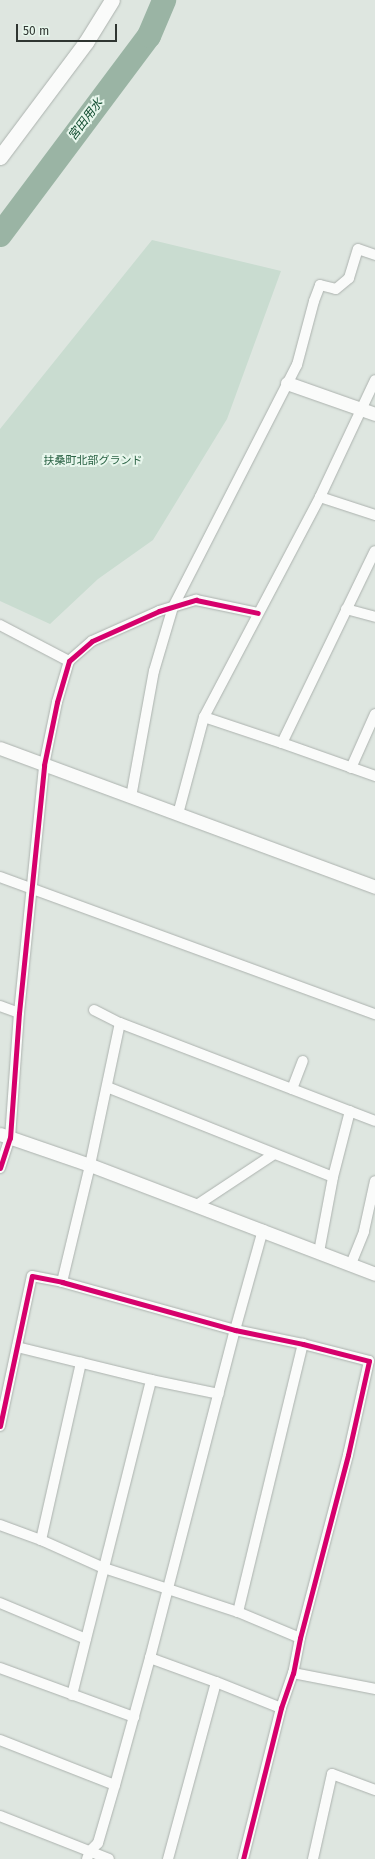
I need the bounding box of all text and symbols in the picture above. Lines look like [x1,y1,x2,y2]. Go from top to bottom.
scale bar [18,16,119,42]
text: 50 m [23,24,49,38]
water label: 宮田用水 [66,96,106,144]
park label: 扶桑町北部グランド [44,454,142,468]

